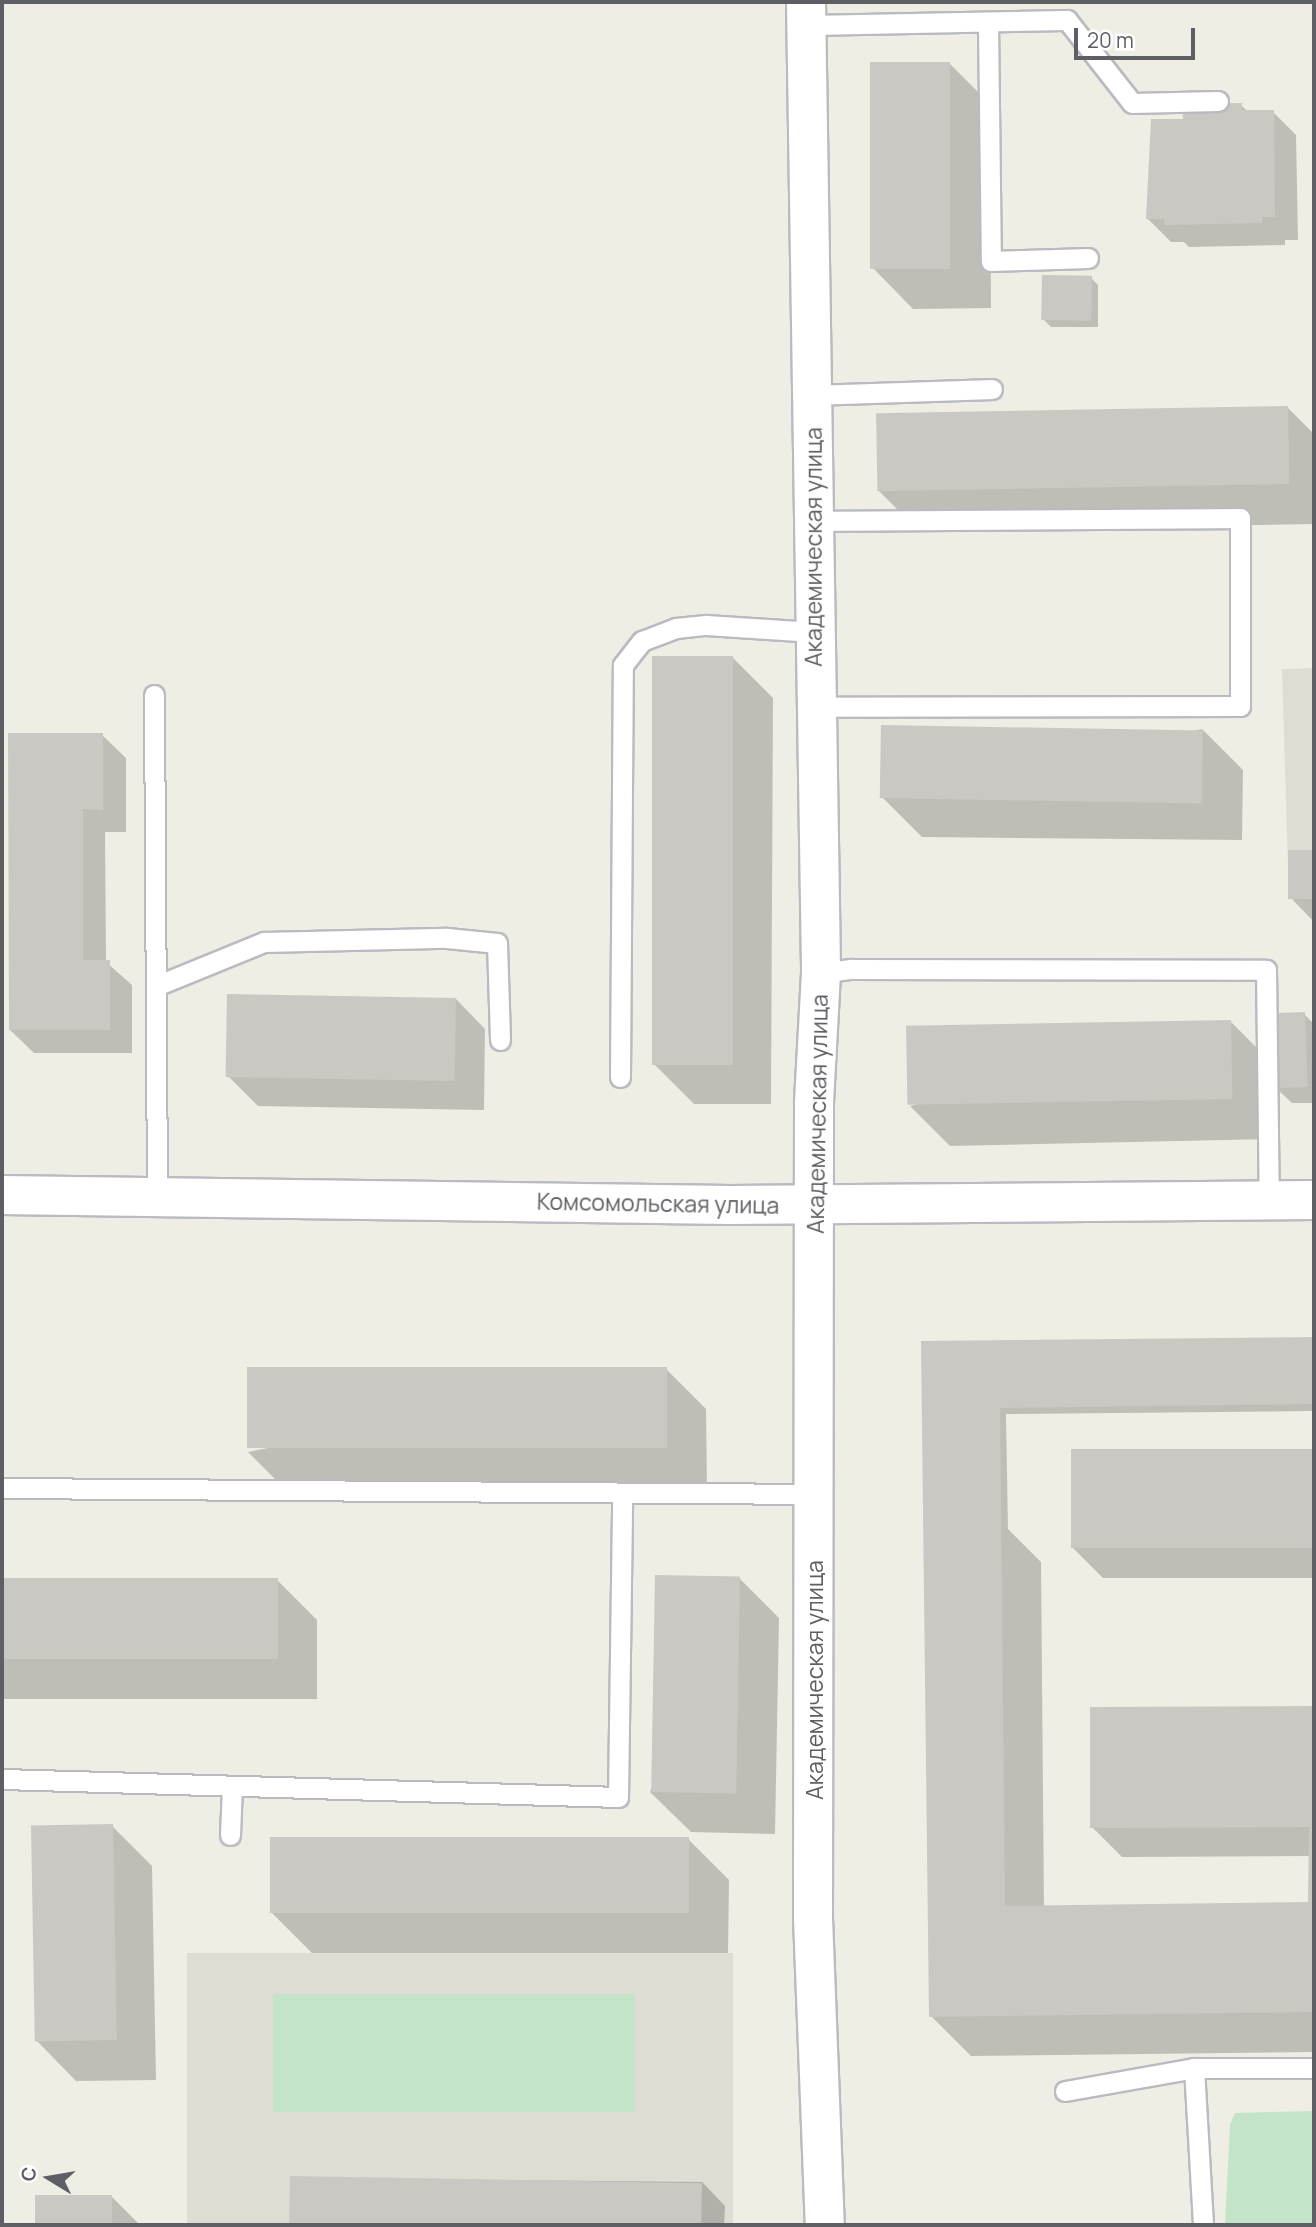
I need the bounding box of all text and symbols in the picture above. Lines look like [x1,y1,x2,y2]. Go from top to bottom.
scale bar [1078,14,1199,58]
text: 20 m [1087,26,1134,54]
street label: Академическая улица [799,427,827,667]
street label: Академическая улица [801,994,833,1234]
street label: Комсомольская улица [537,1187,779,1219]
street label: Академическая улица [800,1560,828,1800]
north arrow [14,2143,84,2213]
text: С [14,2165,42,2183]

